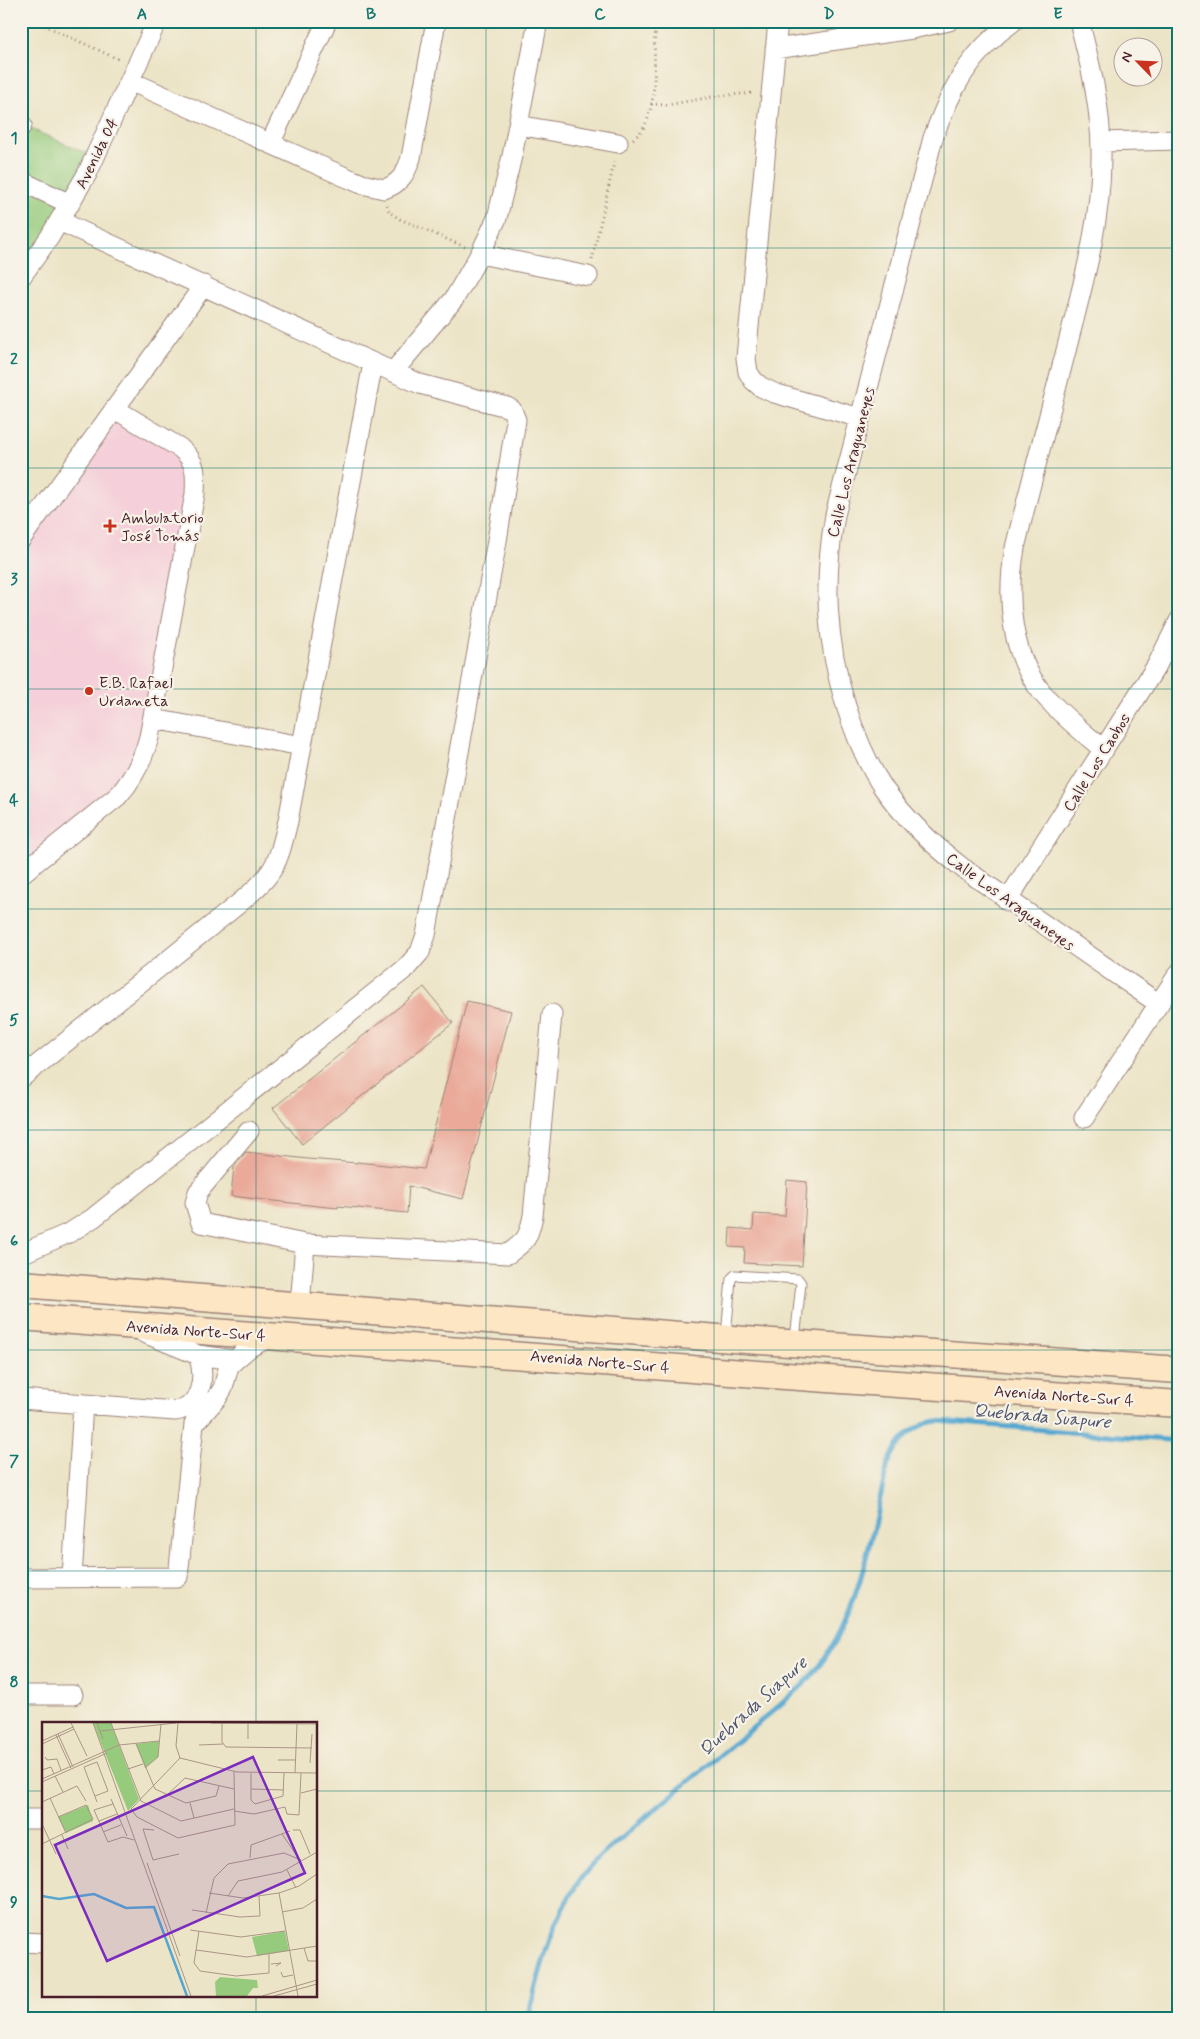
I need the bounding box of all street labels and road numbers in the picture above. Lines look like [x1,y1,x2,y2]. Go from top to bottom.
street label: Avenida 04 [71,114,124,193]
street label: Calle Los Araguaneyes [823,385,880,540]
street label: Calle Los Caobos [1059,710,1136,816]
street label: Calle Los Araguaneyes [942,848,1079,956]
street label: Avenida Norte-Sur 4 [125,1316,267,1347]
street label: Avenida Norte-Sur 4 [529,1346,671,1379]
street label: Avenida Norte-Sur 4 [993,1381,1135,1412]

